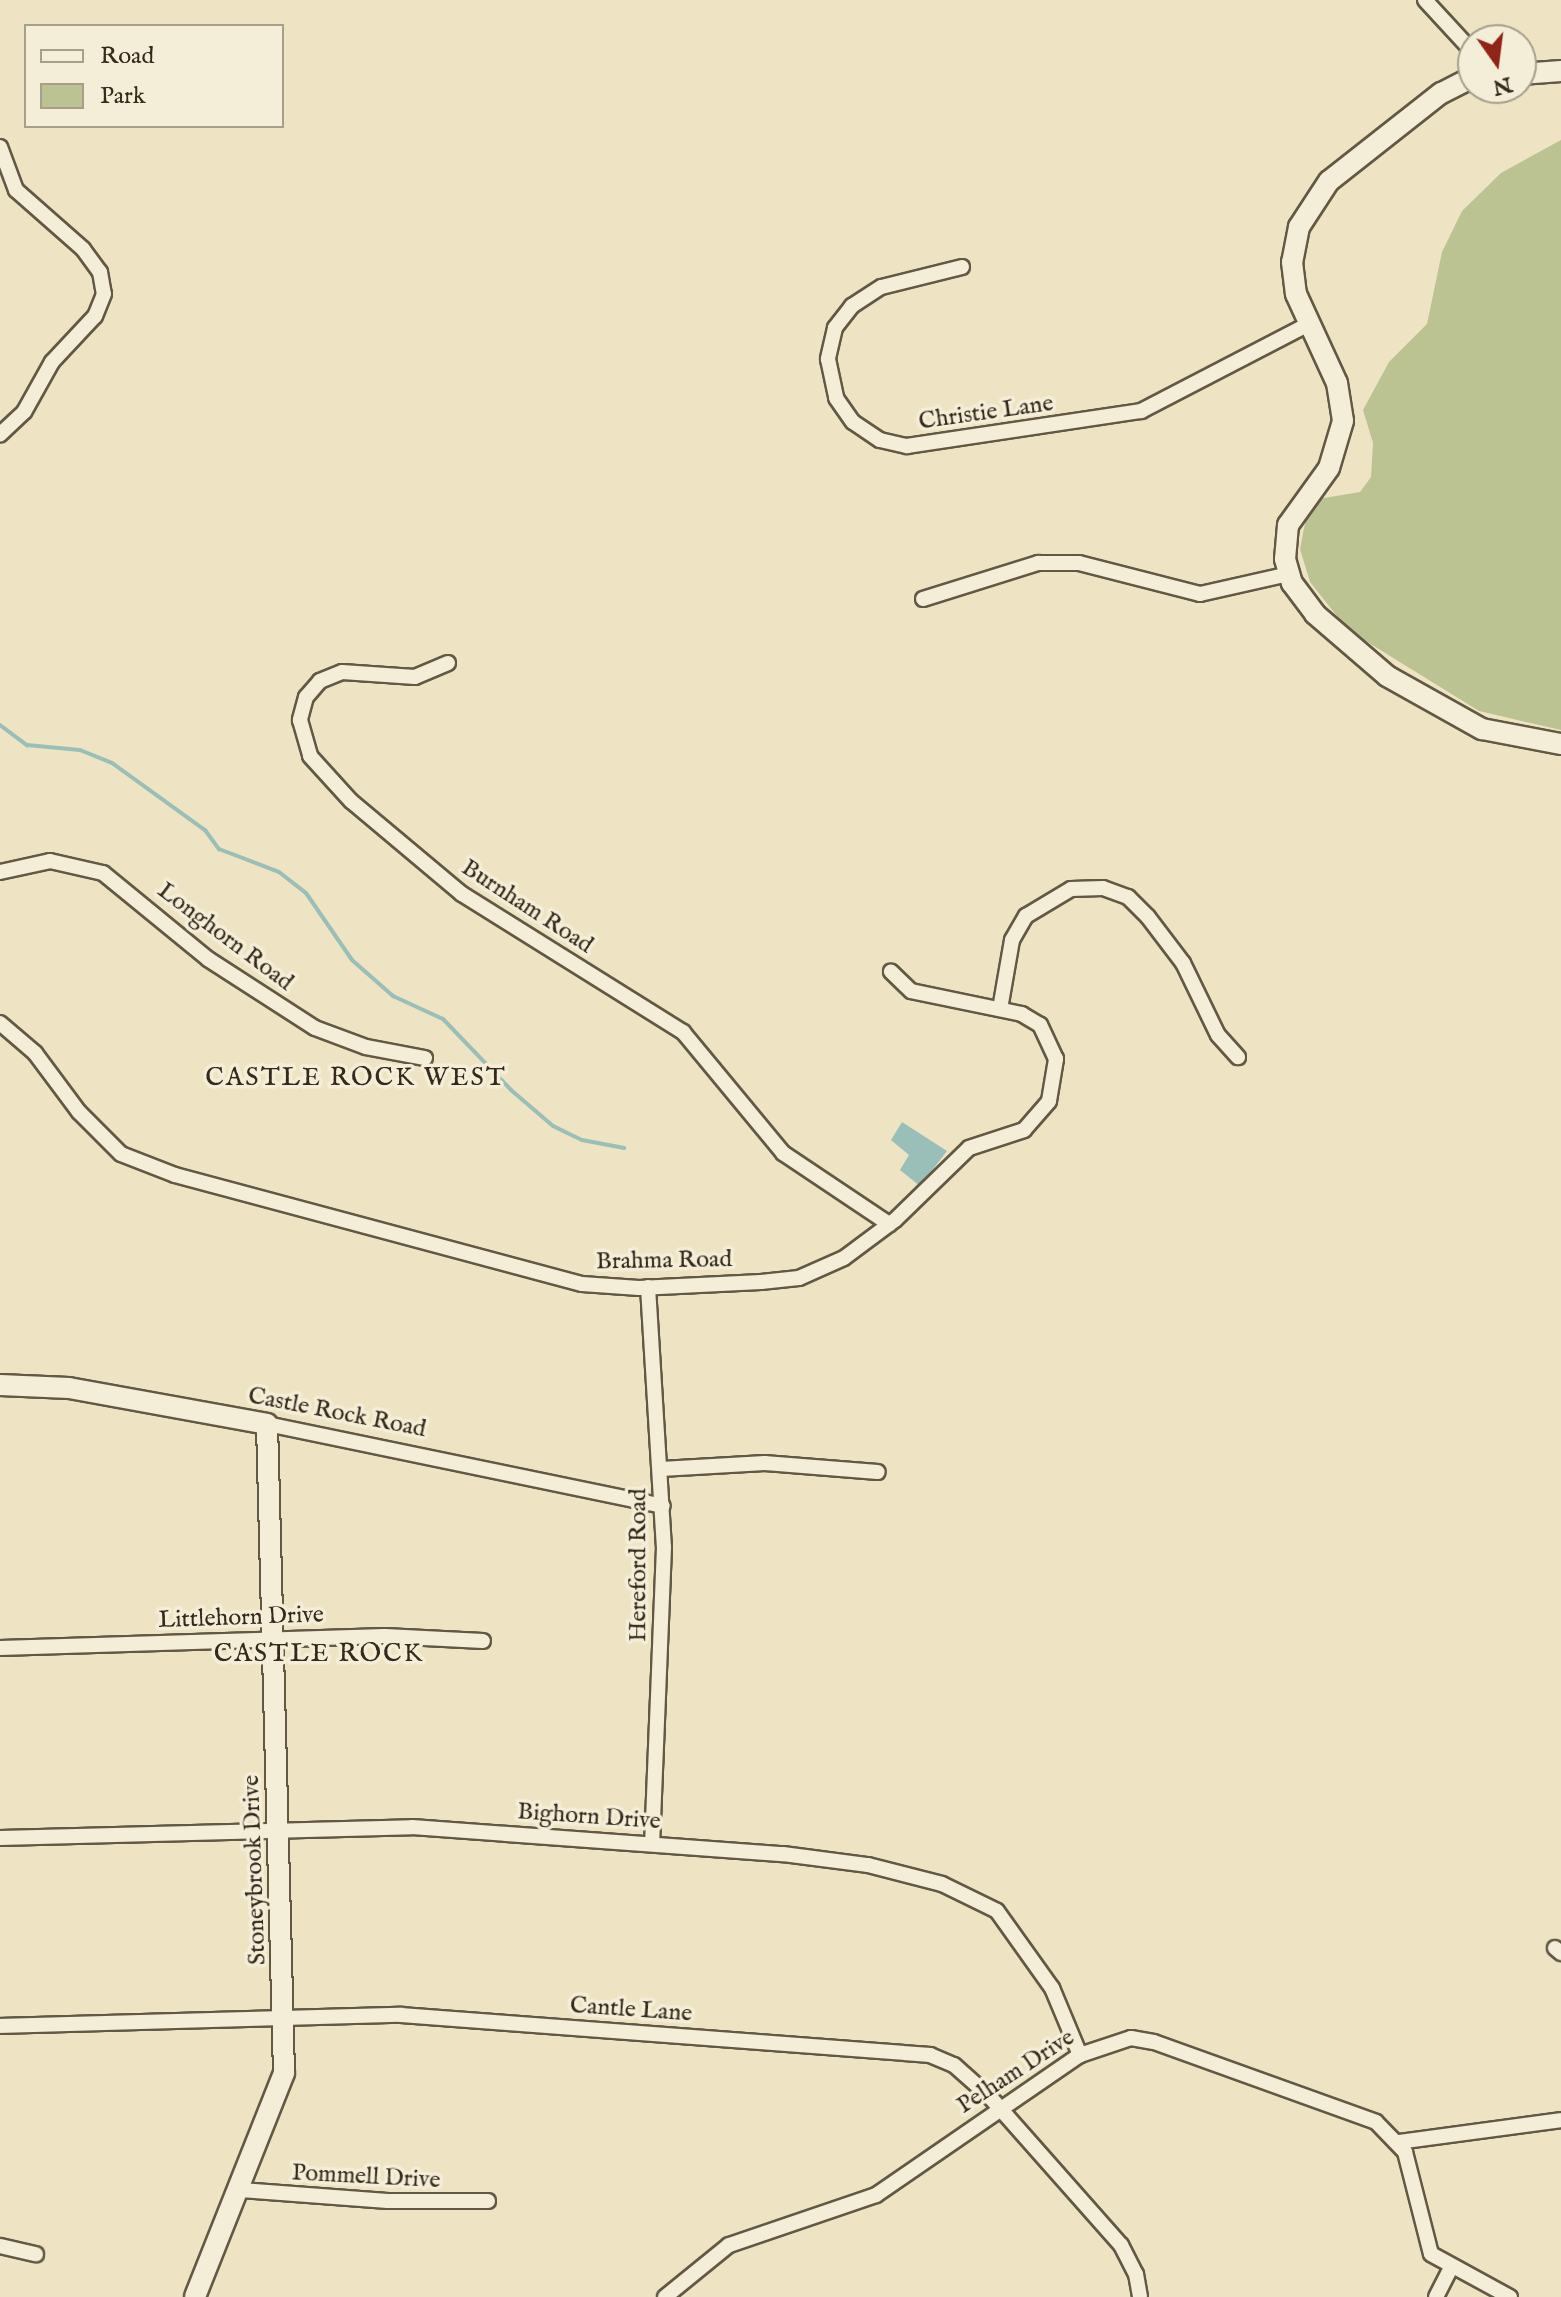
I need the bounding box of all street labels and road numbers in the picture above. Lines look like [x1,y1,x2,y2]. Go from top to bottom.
street label: Christie Lane [917,389,1055,437]
street label: Burnham Road [456,854,598,960]
street label: Longhorn Road [151,877,299,997]
street label: Brahma Road [596,1245,732,1277]
street label: Castle Rock Road [246,1382,428,1444]
street label: Hereford Road [625,1488,653,1642]
street label: Littlehorn Drive [158,1601,324,1635]
street label: Stoneybrook Drive [237,1774,273,1966]
street label: Bighorn Drive [516,1798,662,1836]
street label: Cantle Lane [569,1991,693,2029]
street label: Pelham Drive [952,2023,1080,2121]
street label: Pommell Drive [291,2159,441,2195]

